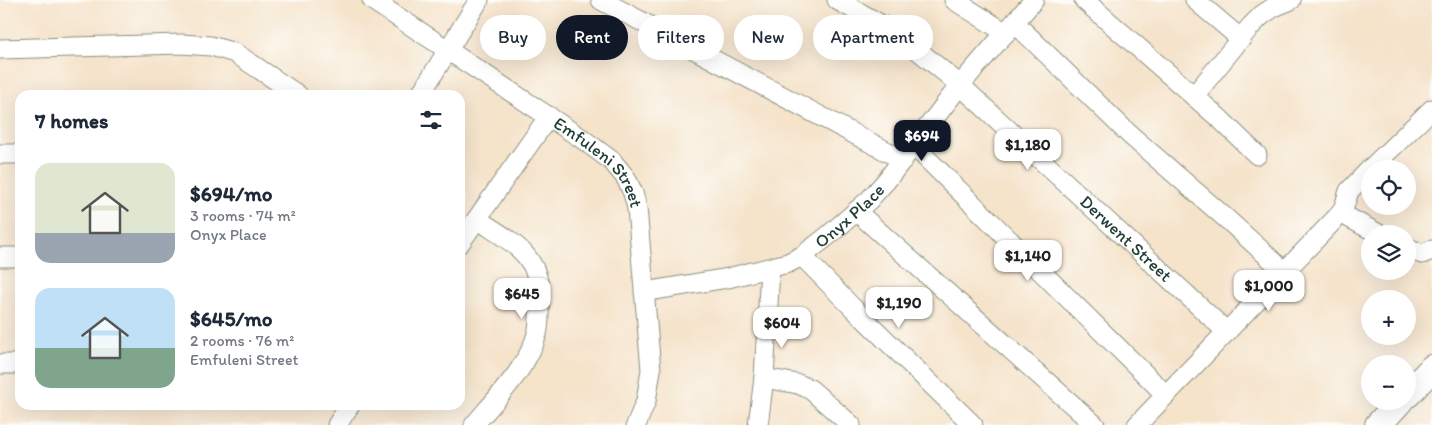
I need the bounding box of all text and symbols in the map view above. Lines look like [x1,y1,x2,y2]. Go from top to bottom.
chip: Buy [480,15,546,60]
chip: Rent [556,15,628,60]
chip: Filters [638,15,724,60]
chip: New [734,15,803,60]
chip: Apartment [813,15,933,60]
icon: filters [417,106,445,134]
text: 7 homes [35,108,109,133]
street label: Emfuleni Street [549,112,647,210]
pin: $694 [892,120,952,162]
text: $694 [905,126,939,145]
pin: $1,180 [987,128,1069,171]
text: $1,180 [1005,135,1051,154]
map controls [1361,160,1416,410]
button: locate [1361,160,1416,215]
street label: Onyx Place [810,179,889,253]
text: $694/mo [190,181,273,206]
icon: home [75,183,135,243]
street label: Derwent Street [1075,190,1177,287]
text: 3 rooms · 74 m² [190,206,296,225]
text: Onyx Place [190,225,267,244]
button: layers [1361,225,1416,280]
pin: $1,140 [987,240,1069,282]
text: $1,140 [1005,246,1051,265]
pin: $1,000 [1228,270,1310,312]
text: $1,000 [1245,276,1293,295]
pin: $645 [492,278,552,320]
text: $645 [505,284,539,303]
pin: $1,190 [858,286,940,329]
button: + [1361,290,1416,345]
text: $1,190 [877,293,921,312]
text: $645/mo [190,306,273,331]
pin: $604 [752,306,812,349]
icon: home [75,308,135,368]
text: $604 [764,313,800,332]
text: 2 rooms · 76 m² [190,331,294,350]
text: Emfuleni Street [190,350,299,369]
button: − [1361,355,1416,410]

